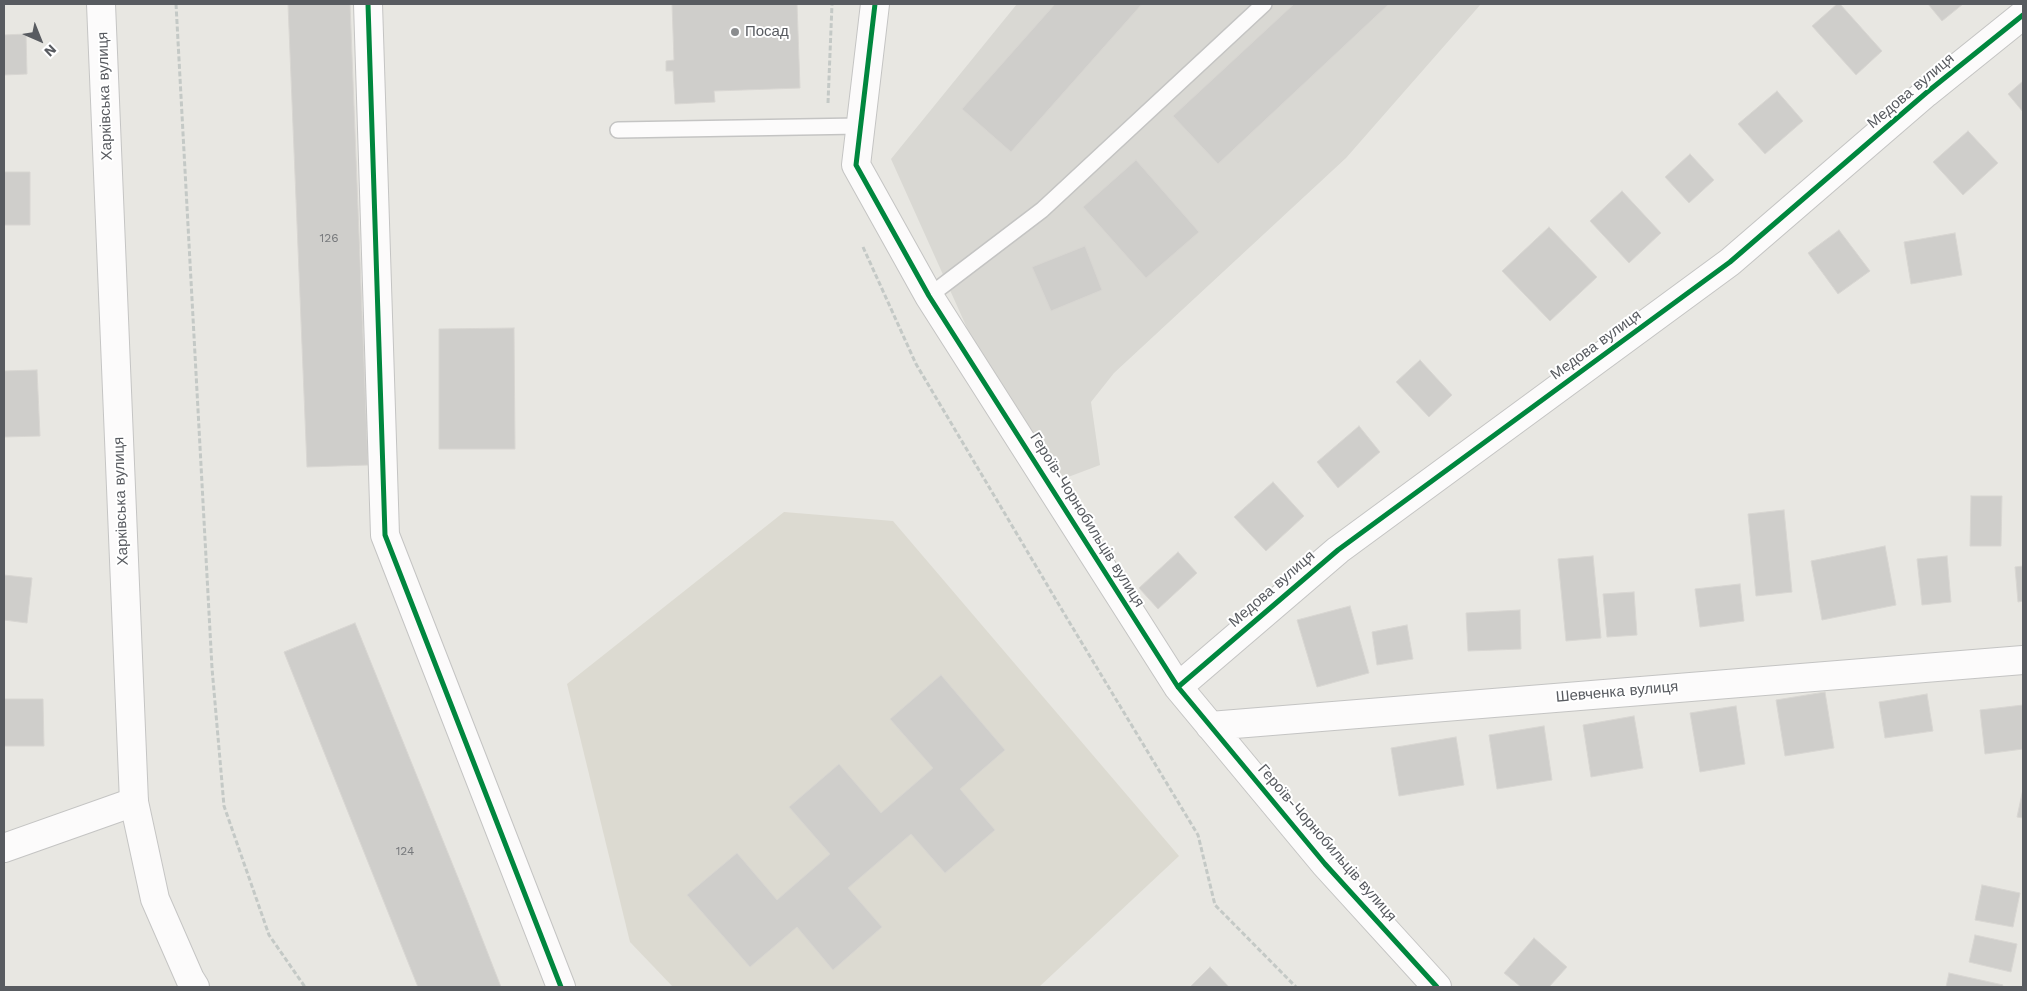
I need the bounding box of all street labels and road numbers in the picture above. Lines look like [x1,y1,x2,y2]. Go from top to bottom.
street label: Харківська вулиця [94,31,116,161]
street label: Медова вулиця [1864,49,1958,133]
street label: Медова вулиця [1547,306,1645,384]
street label: Героїв-Чорнобильців вулиця [1026,429,1148,611]
street label: Харківська вулиця [110,436,132,566]
street label: Медова вулиця [1225,547,1319,631]
street label: Шевченка вулиця [1555,678,1679,706]
street label: Героїв-Чорнобильців вулиця [1254,761,1400,925]

